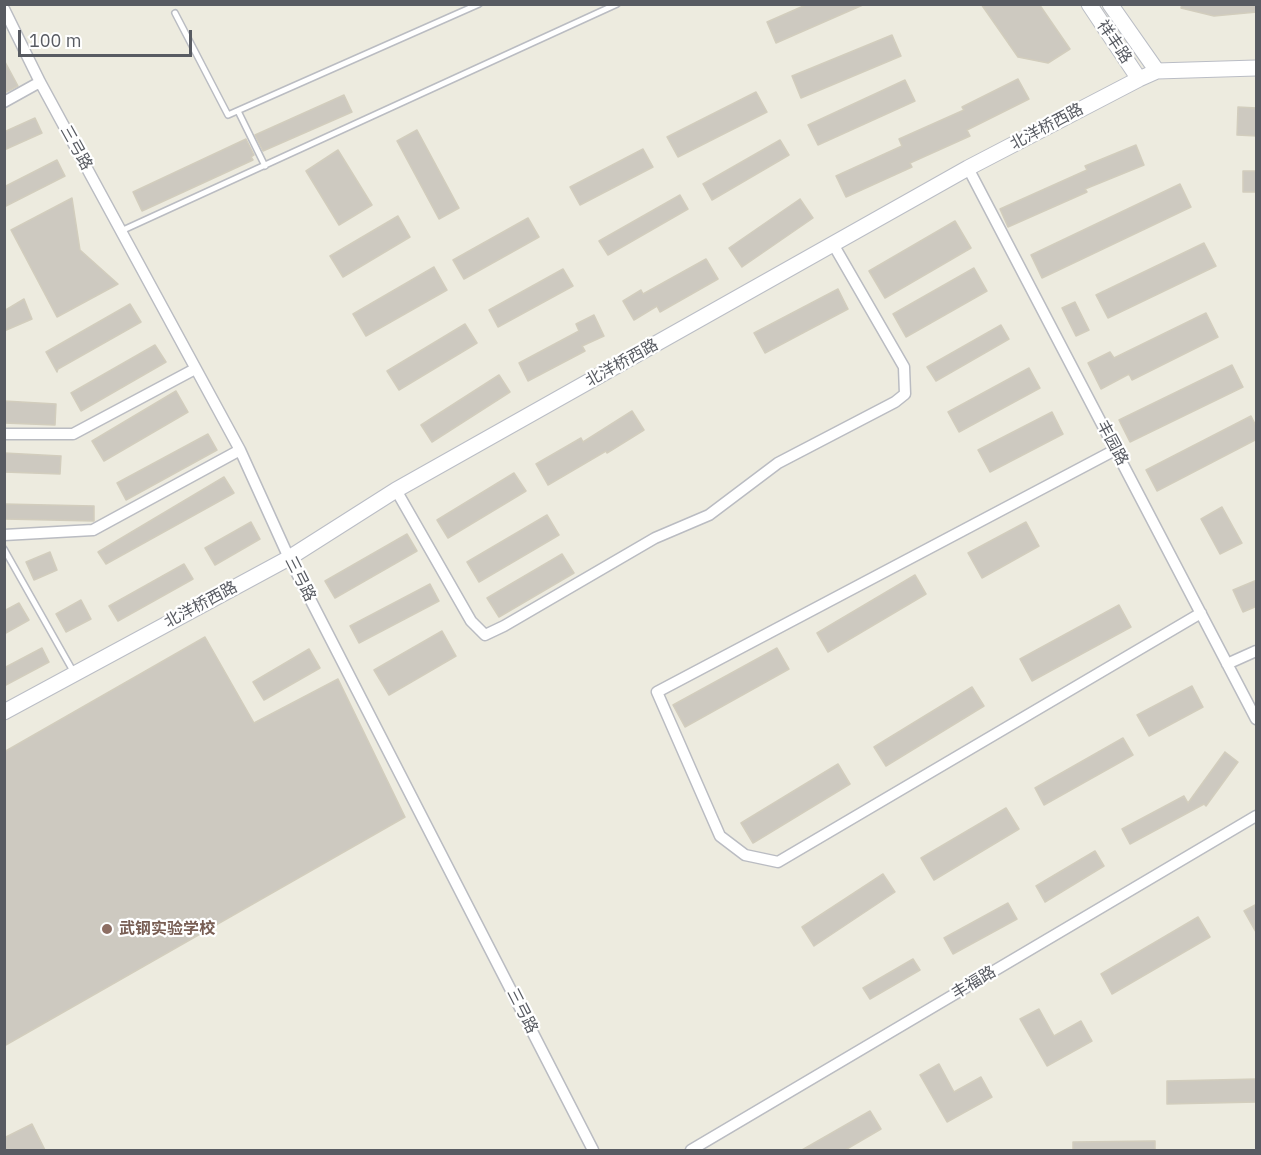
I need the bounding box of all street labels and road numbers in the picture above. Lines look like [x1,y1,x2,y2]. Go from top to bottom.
street label: 祥丰路 [1093,17,1135,67]
street label: 北洋桥西路 [1007,100,1087,154]
street label: 三弓路 [56,122,96,174]
street label: 北洋桥西路 [582,335,662,391]
street label: 丰园路 [1092,417,1132,469]
street label: 三弓路 [281,553,319,605]
street label: 北洋桥西路 [161,578,241,632]
street label: 丰福路 [948,962,1000,1004]
street label: 三弓路 [503,985,541,1037]

